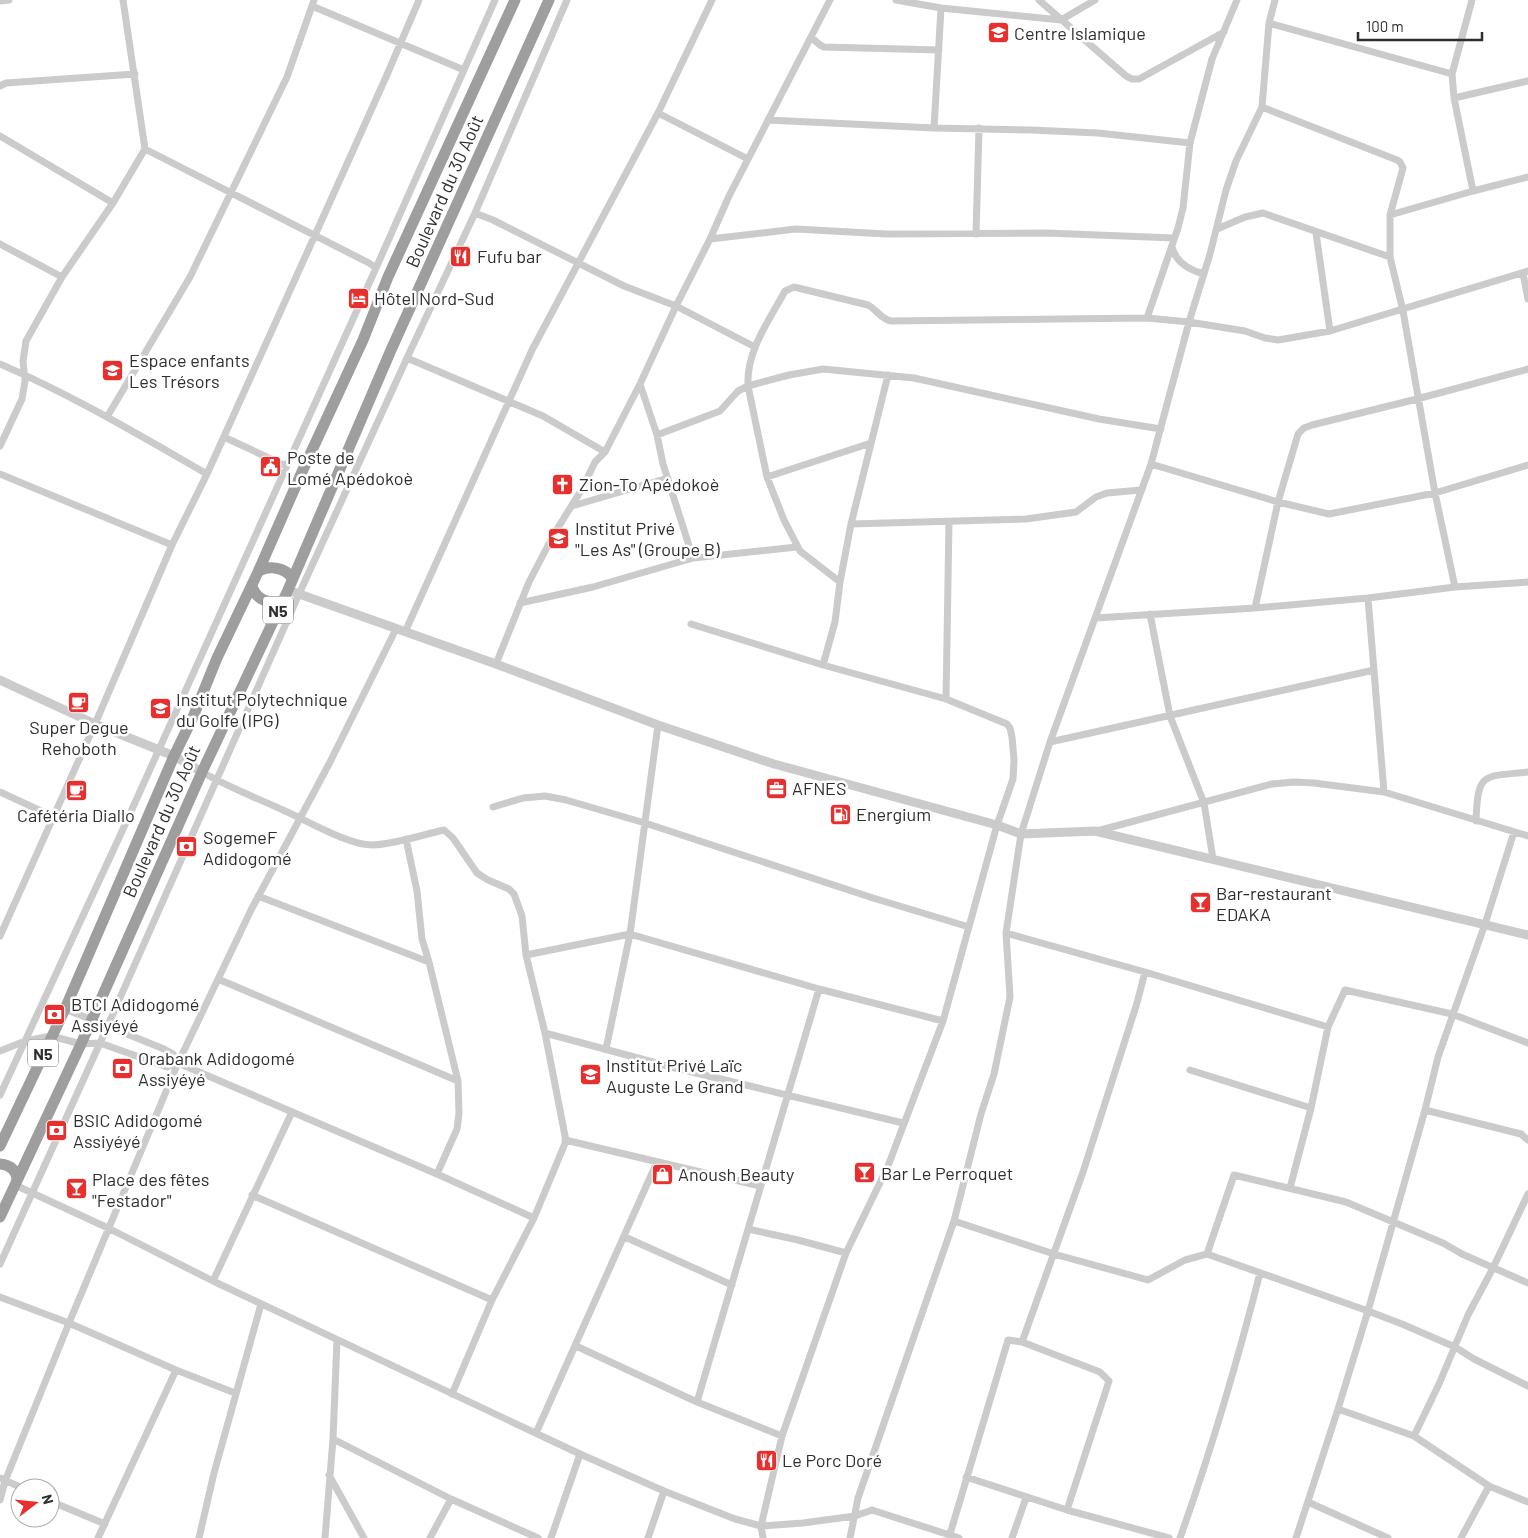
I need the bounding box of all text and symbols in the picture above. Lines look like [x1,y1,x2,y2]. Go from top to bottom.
scale bar [1358,10,1482,42]
text: 100 m [1366,17,1404,35]
school or university icon: Centre Islamique [986,21,1010,45]
place label: Centre Islamique [1014,22,1146,44]
street label: Boulevard du 30 Août [400,111,488,271]
restaurant icon: Fufu bar [449,244,473,268]
place label: Fufu bar [477,245,542,267]
hotel icon: Hôtel Nord-Sud [346,286,370,310]
place label: Hôtel Nord-Sud [374,287,494,309]
place label: Espace enfants Les Trésors [129,349,250,392]
school or university icon: Espace enfants Les Trésors [101,358,125,382]
place label: Poste de Lomé Apédokoè [287,446,413,489]
public building icon: Poste de Lomé Apédokoè [259,455,283,479]
church icon: Zion-To Apédokoè [551,472,575,496]
place label: Zion-To Apédokoè [579,473,719,495]
place label: Institut Privé "Les As" (Groupe B) [575,517,720,560]
school or university icon: Institut Privé "Les As" (Groupe B) [547,526,571,550]
road number: N5 [263,596,293,624]
place label: Institut Polytechnique du Golfe (IPG) [176,688,348,731]
cafe icon: Super Degue Rehoboth [67,690,91,714]
school or university icon: Institut Polytechnique du Golfe (IPG) [148,697,172,721]
place label: Super Degue Rehoboth [29,716,129,759]
street label: Boulevard du 30 Août [117,741,205,901]
office icon: AFNES [764,776,788,800]
place label: AFNES [792,777,846,799]
cafe icon: Cafétéria Diallo [64,778,88,802]
fuel station icon: Energium [828,802,852,826]
place label: Energium [856,803,931,825]
place label: Cafétéria Diallo [17,804,135,826]
place label: SogemeF Adidogomé [203,826,292,869]
bank icon: SogemeF Adidogomé [175,835,199,859]
place label: Bar-restaurant EDAKA [1216,882,1332,925]
bar icon: Bar-restaurant EDAKA [1188,891,1212,915]
place label: BTCI Adidogomé Assiyéyé [71,993,199,1036]
bank icon: BTCI Adidogomé Assiyéyé [43,1002,67,1026]
road number: N5 [28,1040,58,1066]
place label: Orabank Adidogomé Assiyéyé [138,1047,295,1090]
place label: Institut Privé Laïc Auguste Le Grand [606,1054,744,1097]
bank icon: Orabank Adidogomé Assiyéyé [110,1056,134,1080]
school or university icon: Institut Privé Laïc Auguste Le Grand [578,1063,602,1087]
place label: BSIC Adidogomé Assiyéyé [73,1109,203,1152]
bank icon: BSIC Adidogomé Assiyéyé [45,1118,69,1142]
bar icon: Bar Le Perroquet [853,1161,877,1185]
shop icon: Anoush Beauty [650,1162,674,1186]
place label: Bar Le Perroquet [881,1162,1013,1184]
place label: Anoush Beauty [678,1163,794,1185]
place label: Place des fêtes "Festador" [92,1168,209,1211]
bar icon: Place des fêtes "Festador" [64,1177,88,1201]
restaurant icon: Le Porc Doré [754,1448,778,1472]
place label: Le Porc Doré [782,1449,882,1471]
north arrow [10,1478,60,1528]
text: N [39,1492,57,1506]

